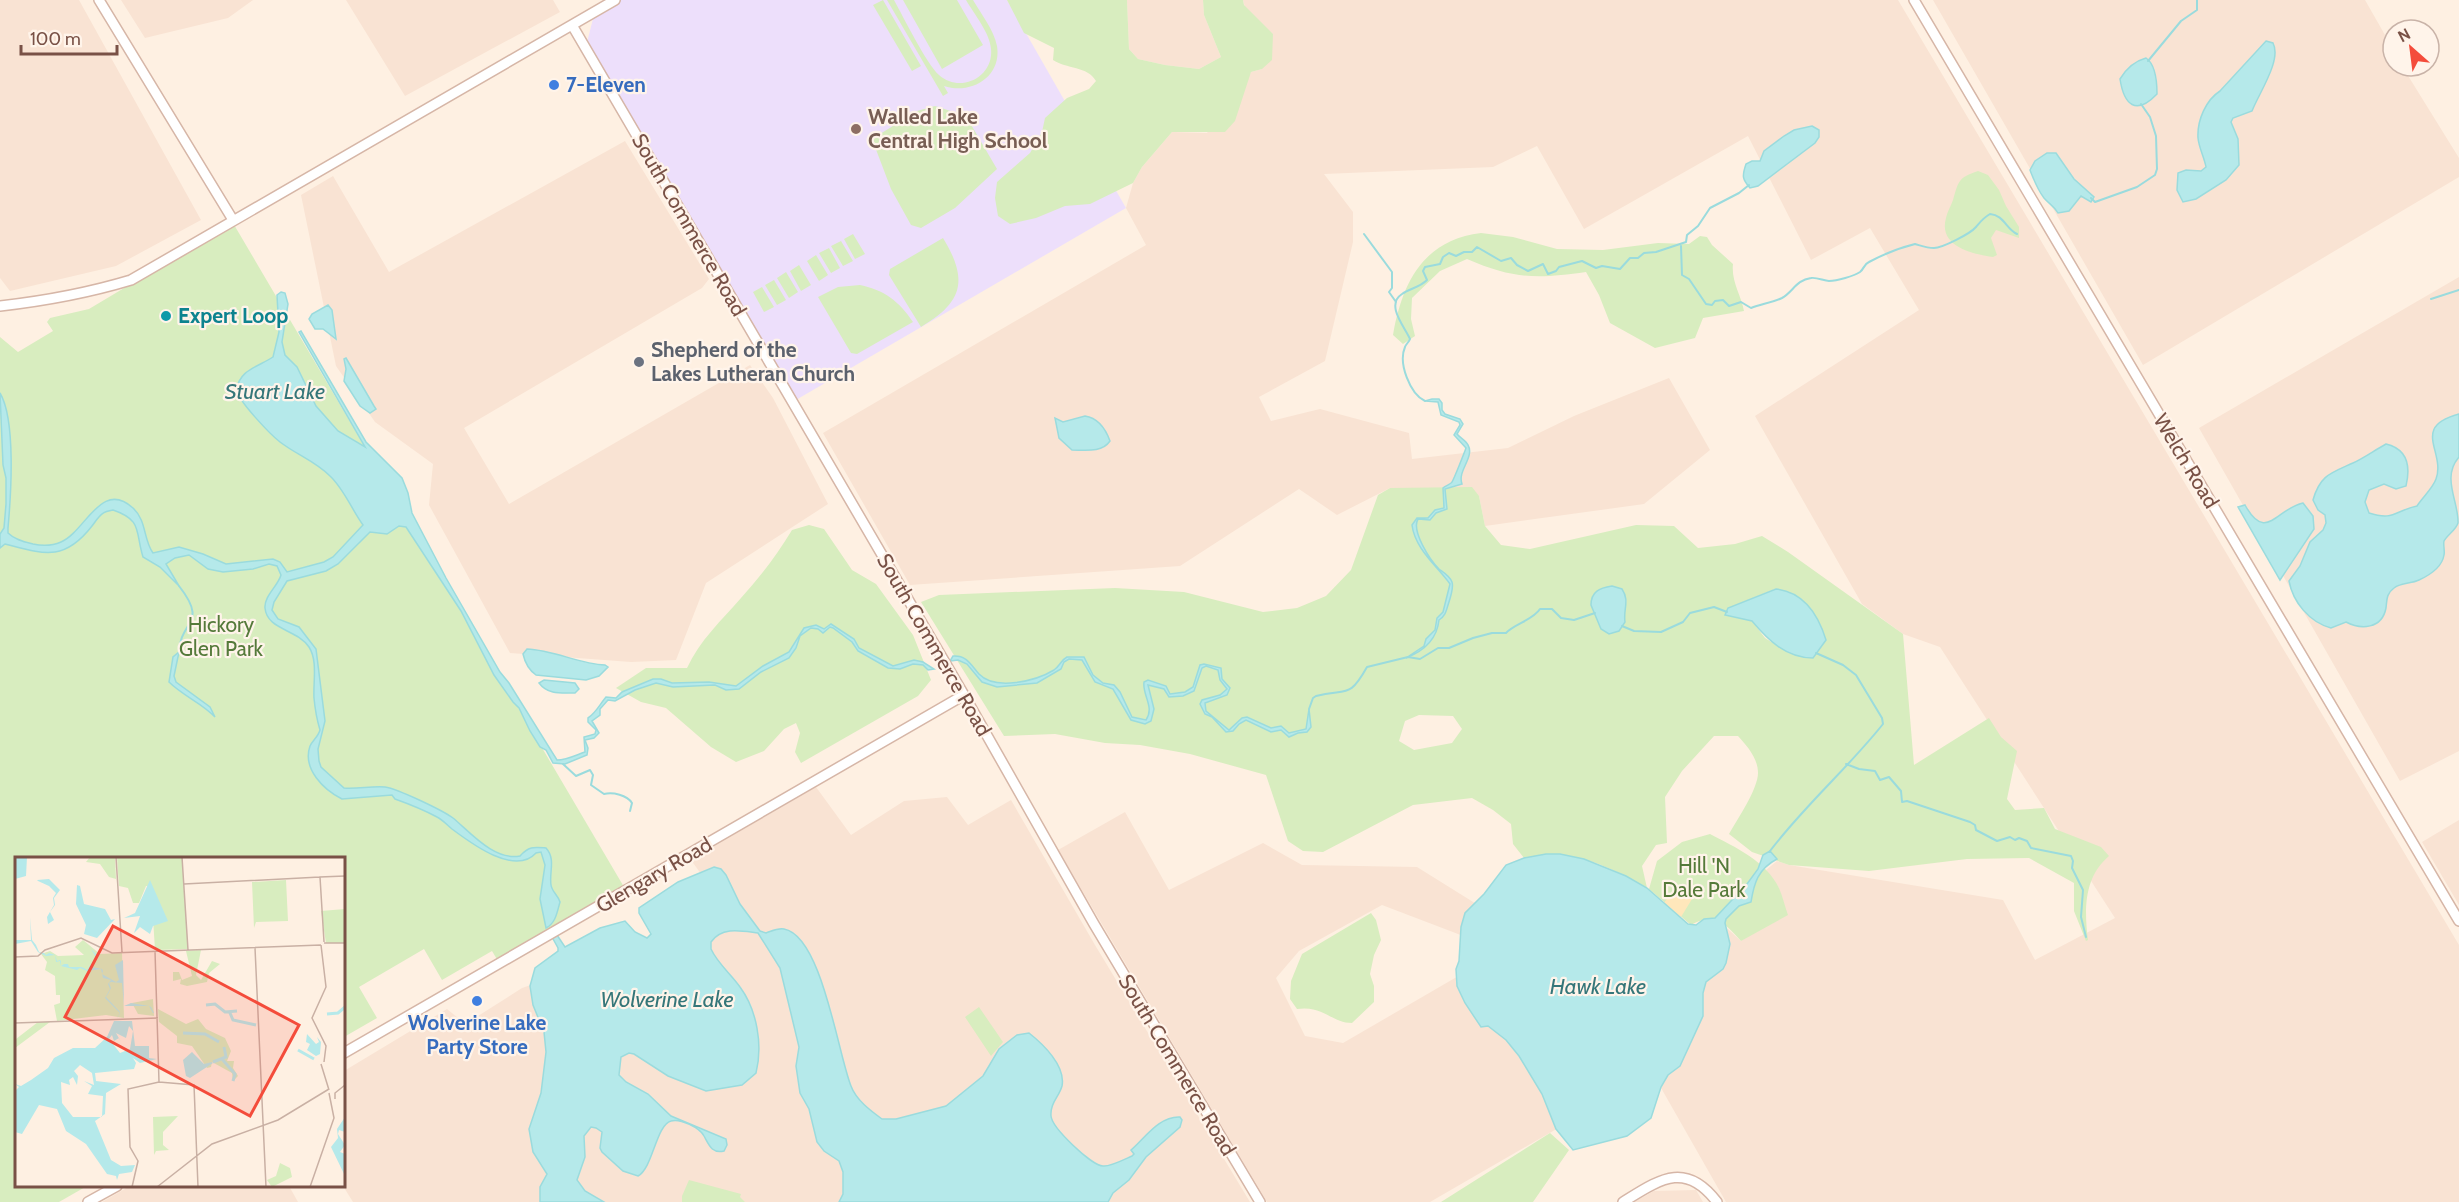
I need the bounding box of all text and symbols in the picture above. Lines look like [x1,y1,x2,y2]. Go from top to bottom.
scale bar [21,18,117,56]
north arrow [2381,18,2441,78]
text: N [2395,24,2414,46]
text: 100 m [30,28,81,50]
place label: 7-Eleven [566,72,646,97]
marker: 7-Eleven [547,78,561,92]
place label: Walled Lake Central High School [868,104,1048,153]
marker: Walled Lake Central High School [849,122,863,136]
street label: South Commerce Road [627,129,752,320]
place label: Expert Loop [178,303,288,328]
marker: Expert Loop [159,309,173,323]
place label: Shepherd of the Lakes Lutheran Church [651,337,855,386]
marker: Shepherd of the Lakes Lutheran Church [632,355,646,369]
water label: Stuart Lake [225,378,325,405]
street label: Welch Road [2148,409,2224,513]
street label: South Commerce Road [872,549,997,740]
park label: Hickory Glen Park [179,612,264,661]
street label: Glengary Road [591,831,716,918]
park label: Hill 'N Dale Park [1662,853,1746,902]
inset map [15,857,345,1187]
street label: South Commerce Road [1114,970,1241,1160]
water label: Hawk Lake [1550,973,1646,1000]
water label: Wolverine Lake [600,986,734,1013]
marker: Wolverine Lake Party Store [470,994,484,1008]
place label: Wolverine Lake Party Store [408,1010,546,1059]

